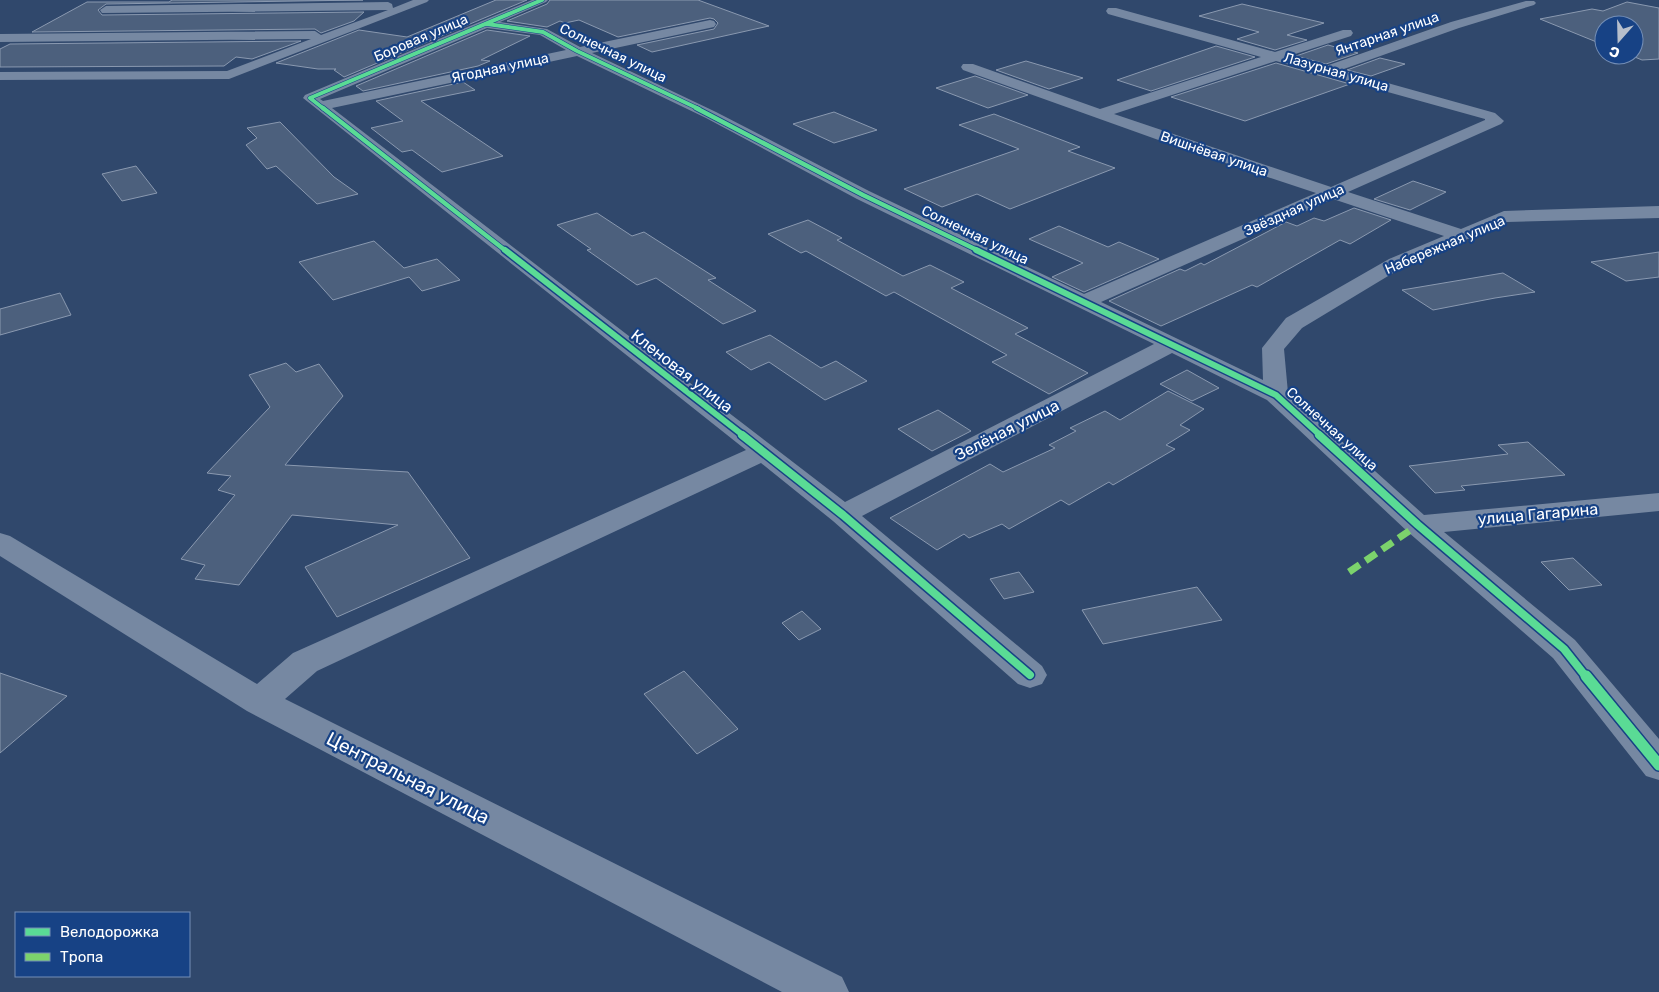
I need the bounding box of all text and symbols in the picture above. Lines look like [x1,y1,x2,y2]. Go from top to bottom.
street label: Янтарная улица [1333,8,1441,60]
street label: Боровая улица [372,11,470,65]
north arrow [1594,15,1644,65]
street label: Солнечная улица [557,20,669,86]
text: С [1607,42,1622,61]
street label: Ягодная улица [450,49,550,87]
street label: Лазурная улица [1282,49,1390,95]
street label: Вишнёвая улица [1158,128,1270,180]
street label: Звёздная улица [1241,180,1347,240]
street label: Солнечная улица [919,202,1031,268]
street label: Набережная улица [1382,212,1508,278]
street label: Кленовая улица [627,325,737,417]
street label: Солнечная улица [1283,384,1381,474]
street label: Зелёная улица [952,396,1062,464]
street label: улица Гагарина [1477,499,1599,529]
street label: Центральная улица [323,727,493,829]
legend [15,912,190,977]
text: Велодорожка [60,923,159,941]
text: Тропа [60,948,103,966]

